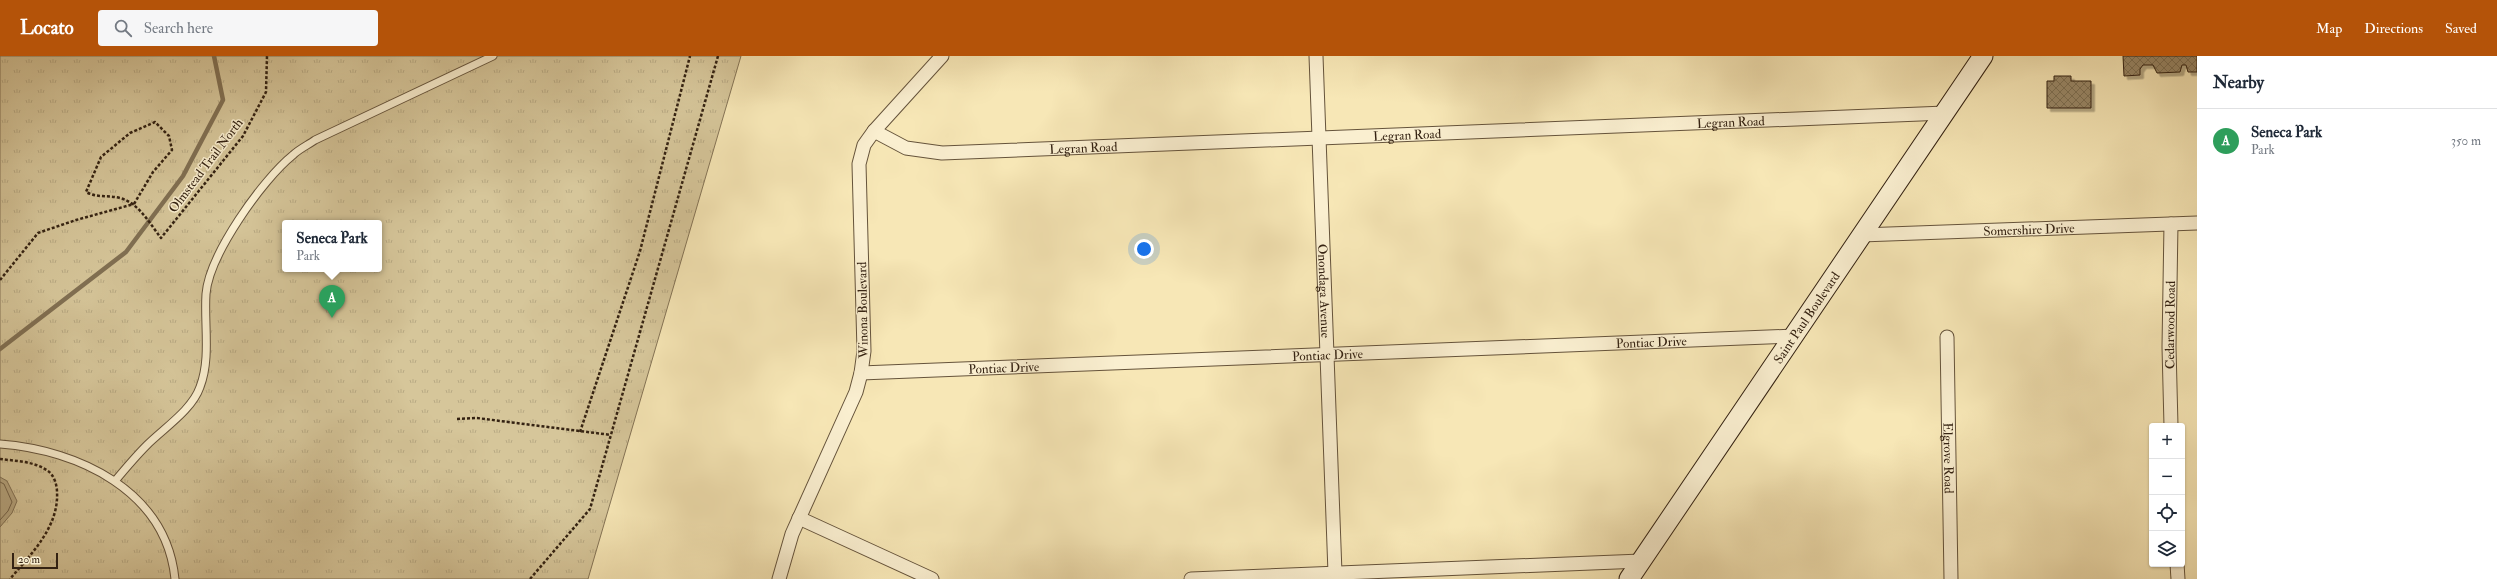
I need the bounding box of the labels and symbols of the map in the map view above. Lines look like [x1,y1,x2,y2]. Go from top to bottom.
street label: Legran Road [1696,113,1766,132]
street label: Olmstead Trail North [165,115,247,216]
street label: Legran Road [1373,126,1442,145]
street label: Legran Road [1049,139,1118,158]
street label: Somershire Drive [1983,220,2075,240]
your location [1134,239,1154,259]
street label: Onondaga Avenue [1314,244,1333,339]
street label: Winona Boulevard [854,261,872,359]
street label: Saint Paul Boulevard [1770,268,1844,367]
street label: Cedarwood Road [2162,280,2179,369]
pin: A [319,285,345,318]
street label: Pontiac Drive [1616,333,1688,352]
street label: Pontiac Drive [1292,346,1364,365]
street label: Pontiac Drive [968,359,1040,378]
street label: Elgrove Road [1939,422,1957,494]
scale bar [12,551,58,570]

